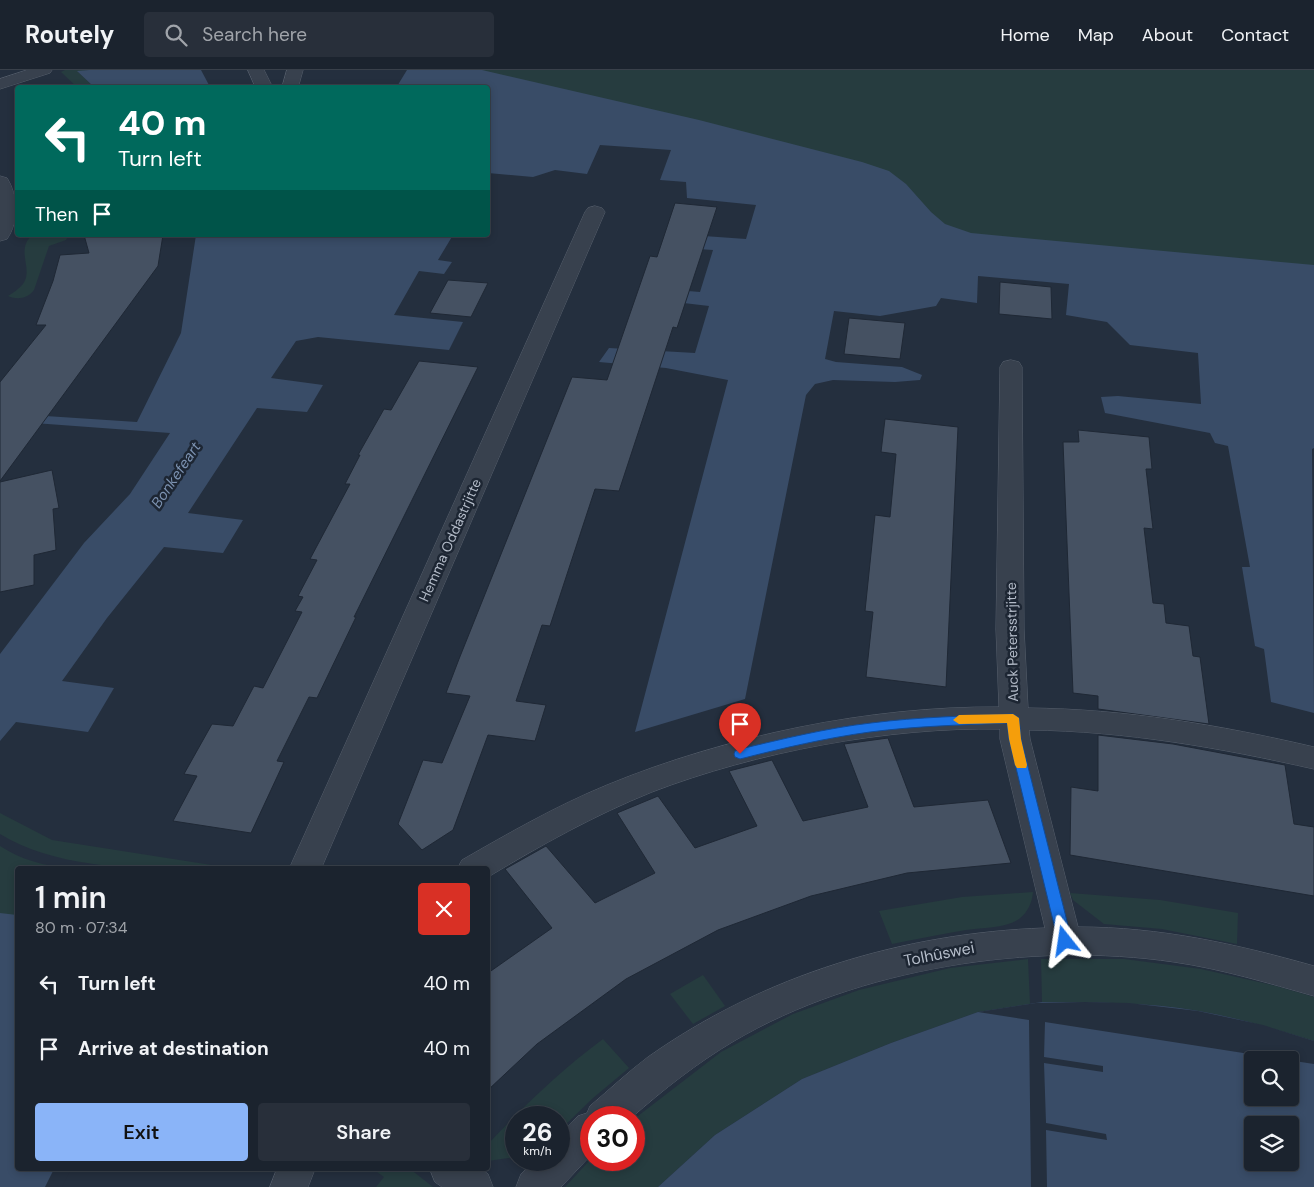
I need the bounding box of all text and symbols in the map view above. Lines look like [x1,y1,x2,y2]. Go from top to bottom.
search box [144,12,494,57]
text: Routely [25,19,114,50]
icon: search [162,21,190,49]
text: Search here [202,22,307,47]
text: Home [1000,23,1050,47]
text: Map [1078,23,1114,47]
text: About [1142,23,1193,47]
text: Contact [1221,23,1289,47]
text: 40 m [118,100,207,146]
icon: left [35,105,100,170]
text: Turn left [118,144,202,173]
icon: arrive [88,200,116,228]
text: Then [35,202,78,227]
water label: Bonkefeart [147,438,206,512]
street label: Hemma Oddastrjitte [415,476,485,604]
street label: Auck Petersstrjitte [1002,582,1022,702]
pin [719,703,761,754]
icon: arrive [726,710,754,738]
text: 1 min [35,878,107,917]
button: close [418,883,470,935]
position arrow [1038,914,1090,966]
text: 80 m · 07:34 [35,917,128,938]
street label: Tolhûswei [902,937,976,971]
icon: left [35,970,63,998]
text: Turn left [78,971,156,996]
text: 40 m [423,971,470,996]
icon: arrive [35,1035,63,1063]
text: Arrive at destination [78,1036,269,1061]
text: 40 m [423,1036,470,1061]
map controls [1244,1051,1299,1171]
button: search [1244,1051,1299,1106]
button: Exit [35,1103,248,1161]
button: Share [258,1103,470,1161]
speed limit sign: 30 [580,1106,645,1171]
text: 26 [522,1116,553,1149]
button: layers [1244,1116,1299,1171]
text: km/h [523,1143,552,1159]

